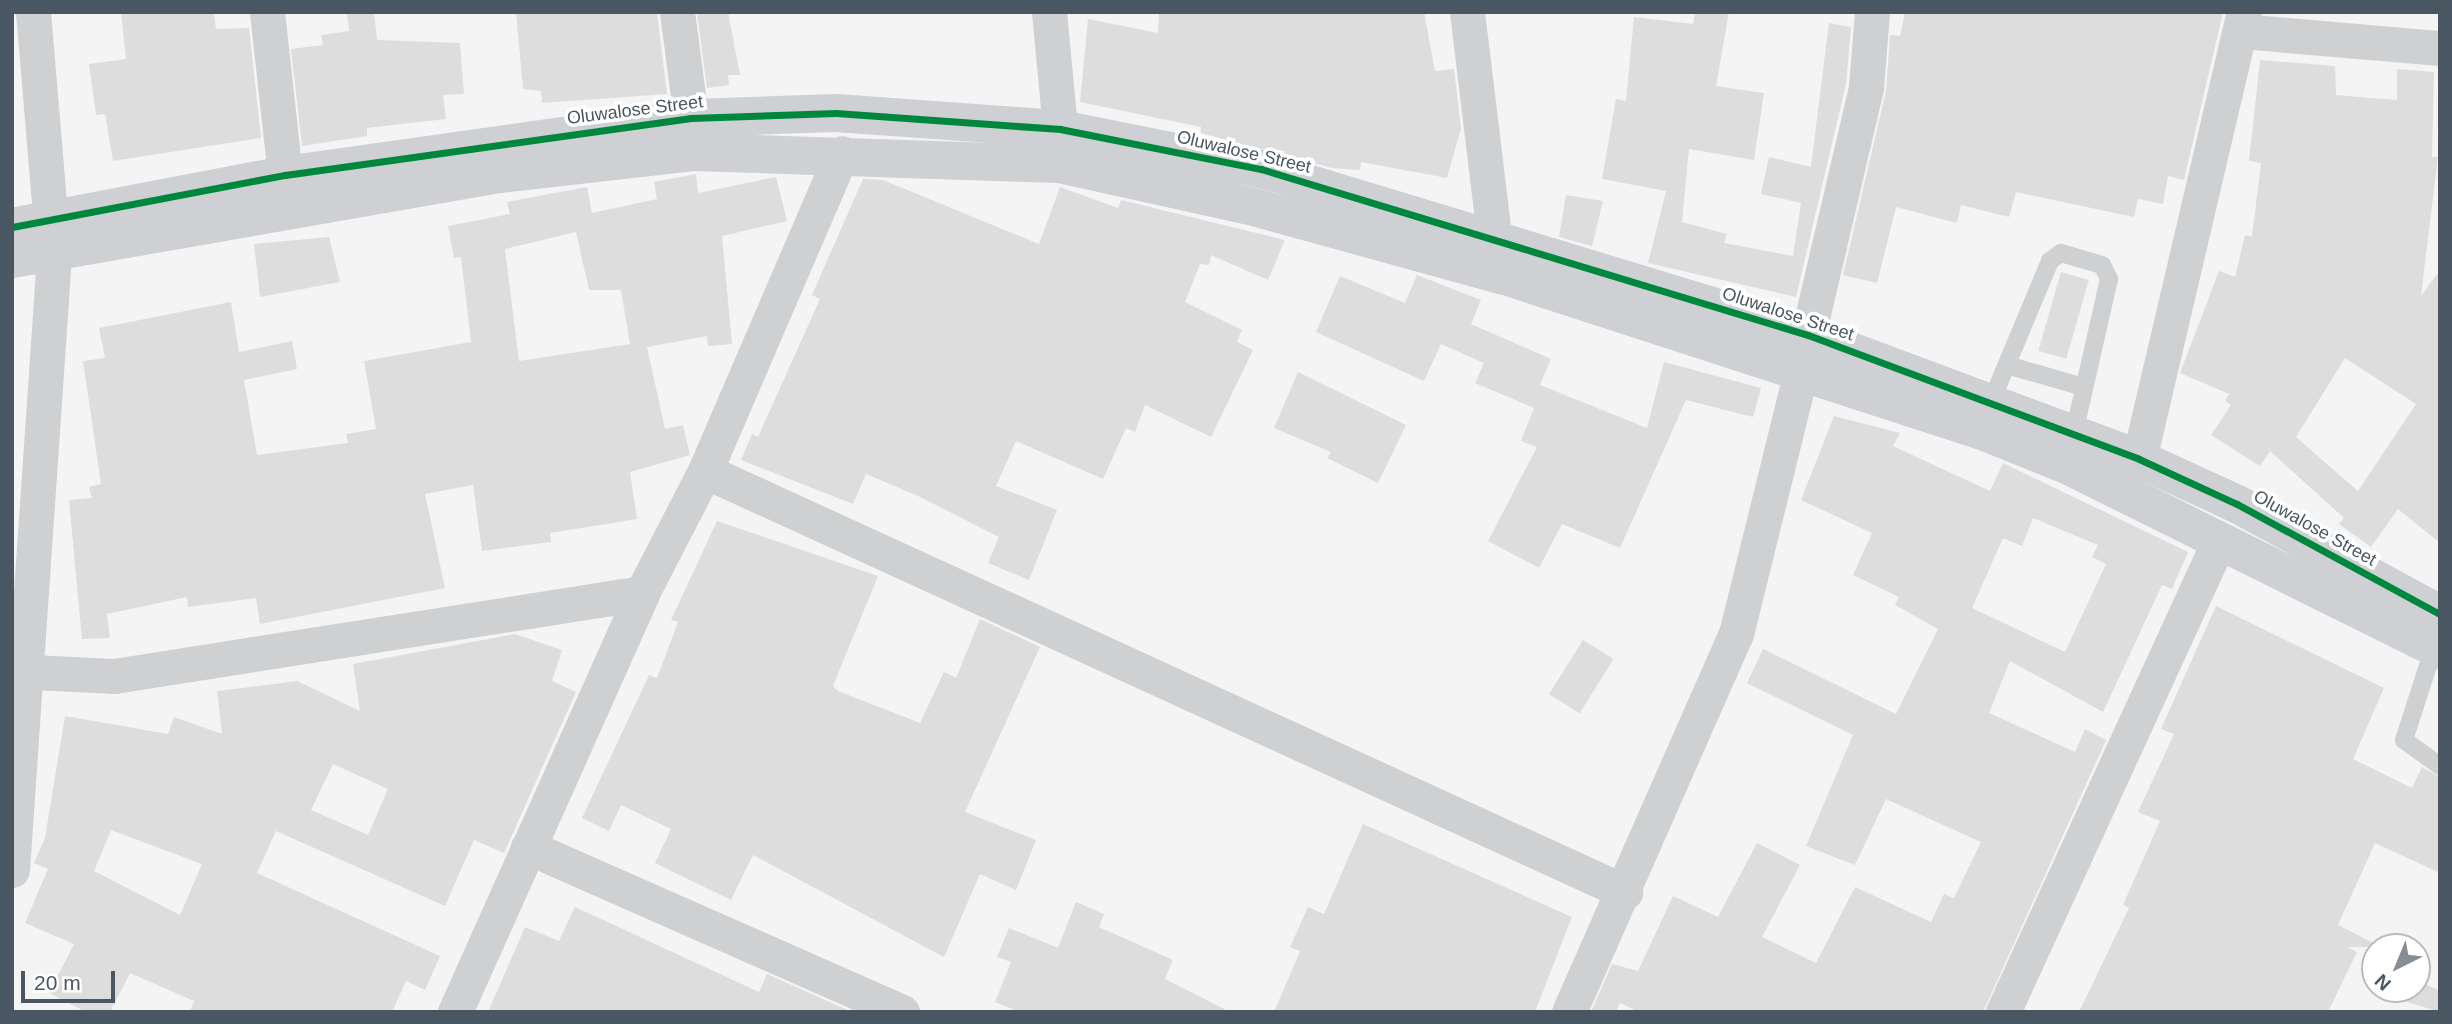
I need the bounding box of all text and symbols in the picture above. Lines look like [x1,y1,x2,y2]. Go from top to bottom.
street label: Oluwalose Street [566,91,704,129]
street label: Oluwalose Street [1175,126,1313,178]
street label: Oluwalose Street [1719,283,1857,345]
street label: Oluwalose Street [2250,485,2380,571]
north arrow [2361,933,2431,1003]
scale bar [24,958,119,1002]
text: N [2371,970,2395,995]
text: 20 m [34,971,81,994]

